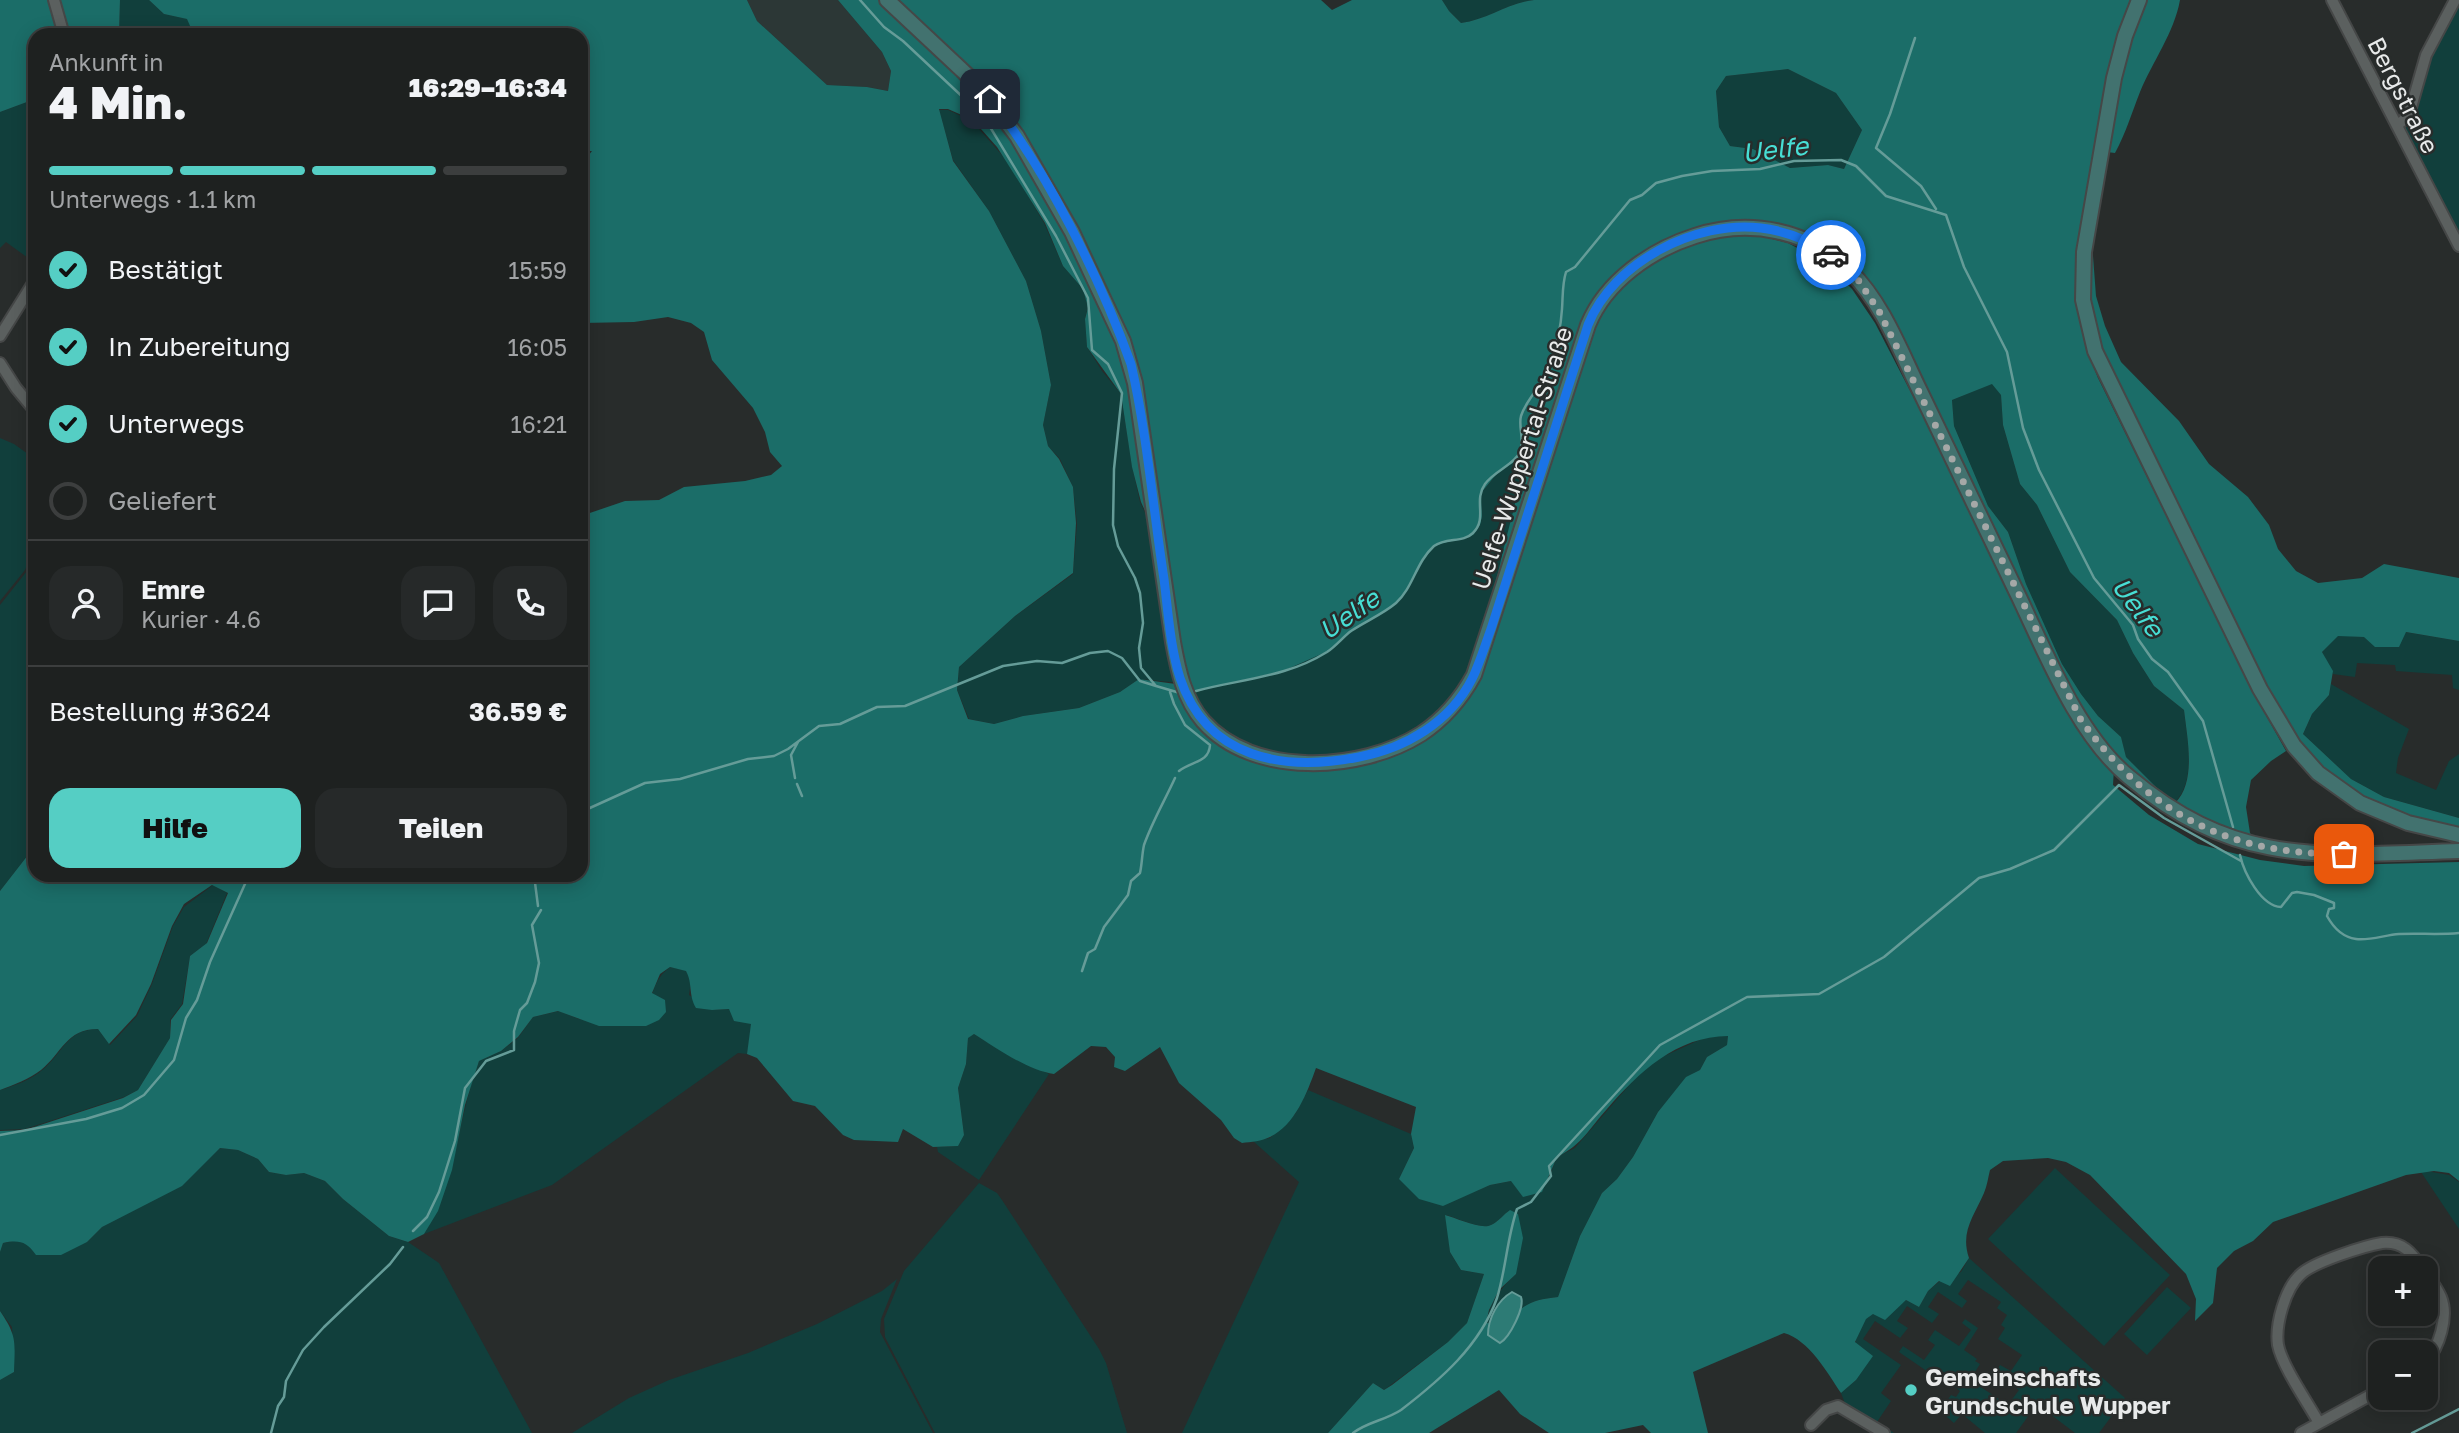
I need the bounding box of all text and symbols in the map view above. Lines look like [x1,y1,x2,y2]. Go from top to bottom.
street label: Bergstraße [2362,32,2446,158]
text: Ankunft in [49,48,164,76]
pin [960,69,1020,129]
text: 16:29–16:34 [409,72,567,103]
text: 4 Min. [49,74,187,129]
icon: home [971,80,1009,118]
water label: Uelfe [1740,129,1812,168]
text: Unterwegs · 1.1 km [49,185,256,213]
courier [1796,220,1866,290]
icon: car [1812,236,1850,274]
icon: check [49,251,87,289]
text: Bestätigt [108,254,223,285]
text: 15:59 [508,256,567,284]
street label: Uelfe-Wuppertal-Straße [1465,323,1577,593]
icon: check [49,328,87,366]
text: In Zubereitung [108,331,291,362]
text: 16:05 [507,333,567,361]
icon: check [49,405,87,443]
text: Unterwegs [108,408,245,439]
text: 16:21 [511,410,567,438]
text: Geliefert [108,485,217,516]
button: person [49,566,123,640]
button: chat [401,566,475,640]
button: phone [493,566,567,640]
water label: Uelfe [2106,571,2171,644]
text: Emre [141,574,205,605]
water label: Uelfe [1313,581,1387,646]
text: Kurier · 4.6 [141,605,261,633]
text: Bestellung #3624 [49,696,271,727]
text: 36.59 € [469,696,567,727]
button: Hilfe [49,788,301,868]
button: Teilen [315,788,567,868]
pin [2314,824,2374,884]
icon: bag [2325,835,2363,873]
map controls [2368,1256,2438,1410]
button: + [2368,1256,2438,1326]
button: − [2368,1340,2438,1410]
place label: Gemeinschafts Grundschule Wupper [1925,1362,2171,1419]
marker: Gemeinschafts Grundschule Wupper [1903,1382,1919,1398]

